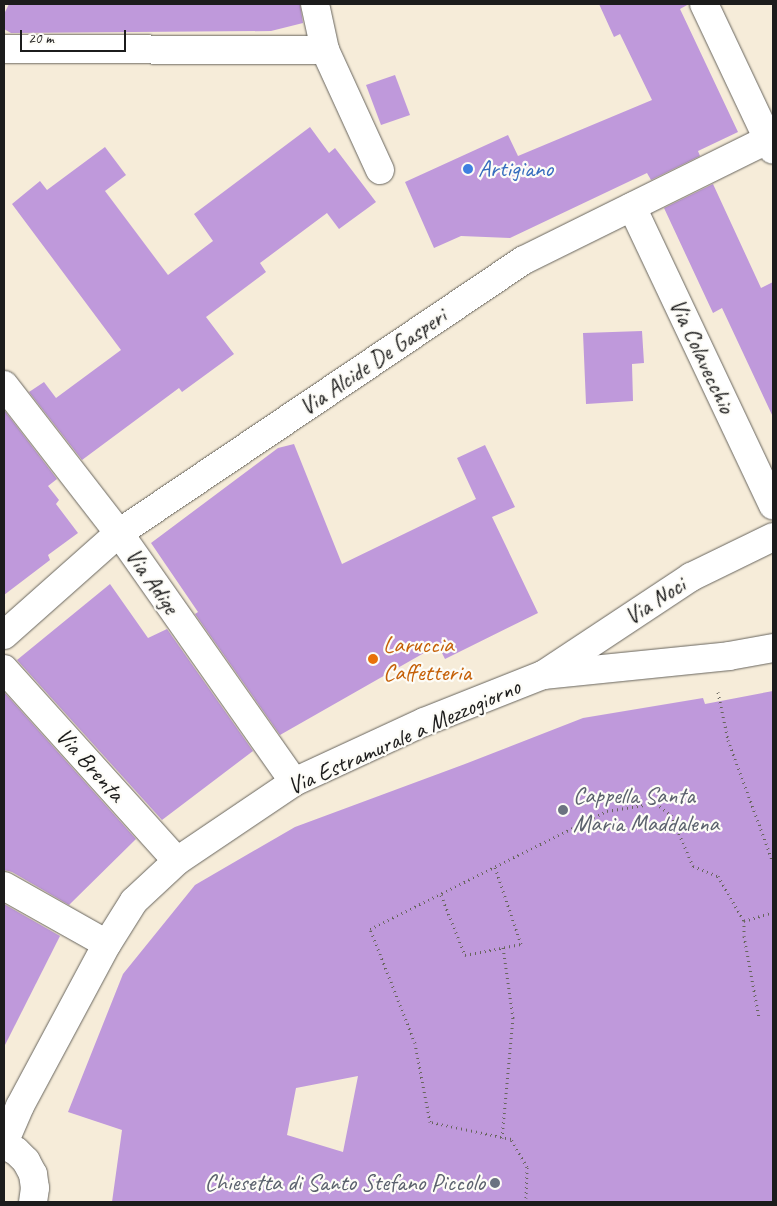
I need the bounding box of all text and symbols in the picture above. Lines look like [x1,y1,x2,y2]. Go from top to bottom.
scale bar [22,20,129,52]
text: 20 m [28,29,54,48]
place label: Artigiano [478,155,553,183]
marker: Artigiano [462,163,474,175]
street label: Via Colavecchio [663,295,741,417]
street label: Via Alcide De Gasperi [294,302,452,422]
street label: Via Adige [119,542,185,620]
street label: Via Noci [619,571,691,631]
place label: Laruccia Caffetteria [383,631,471,687]
marker: Laruccia Caffetteria [367,653,379,665]
street label: Via Estramurale a Mezzogiorno [283,673,525,801]
street label: Via Brenta [50,722,130,808]
place label: Cappella Santa Maria Maddalena [573,782,719,838]
marker: Cappella Santa Maria Maddalena [557,804,569,816]
place label: Chiesetta di Santo Stefano Piccolo [204,1169,485,1197]
marker: Chiesetta di Santo Stefano Piccolo [489,1177,501,1189]

